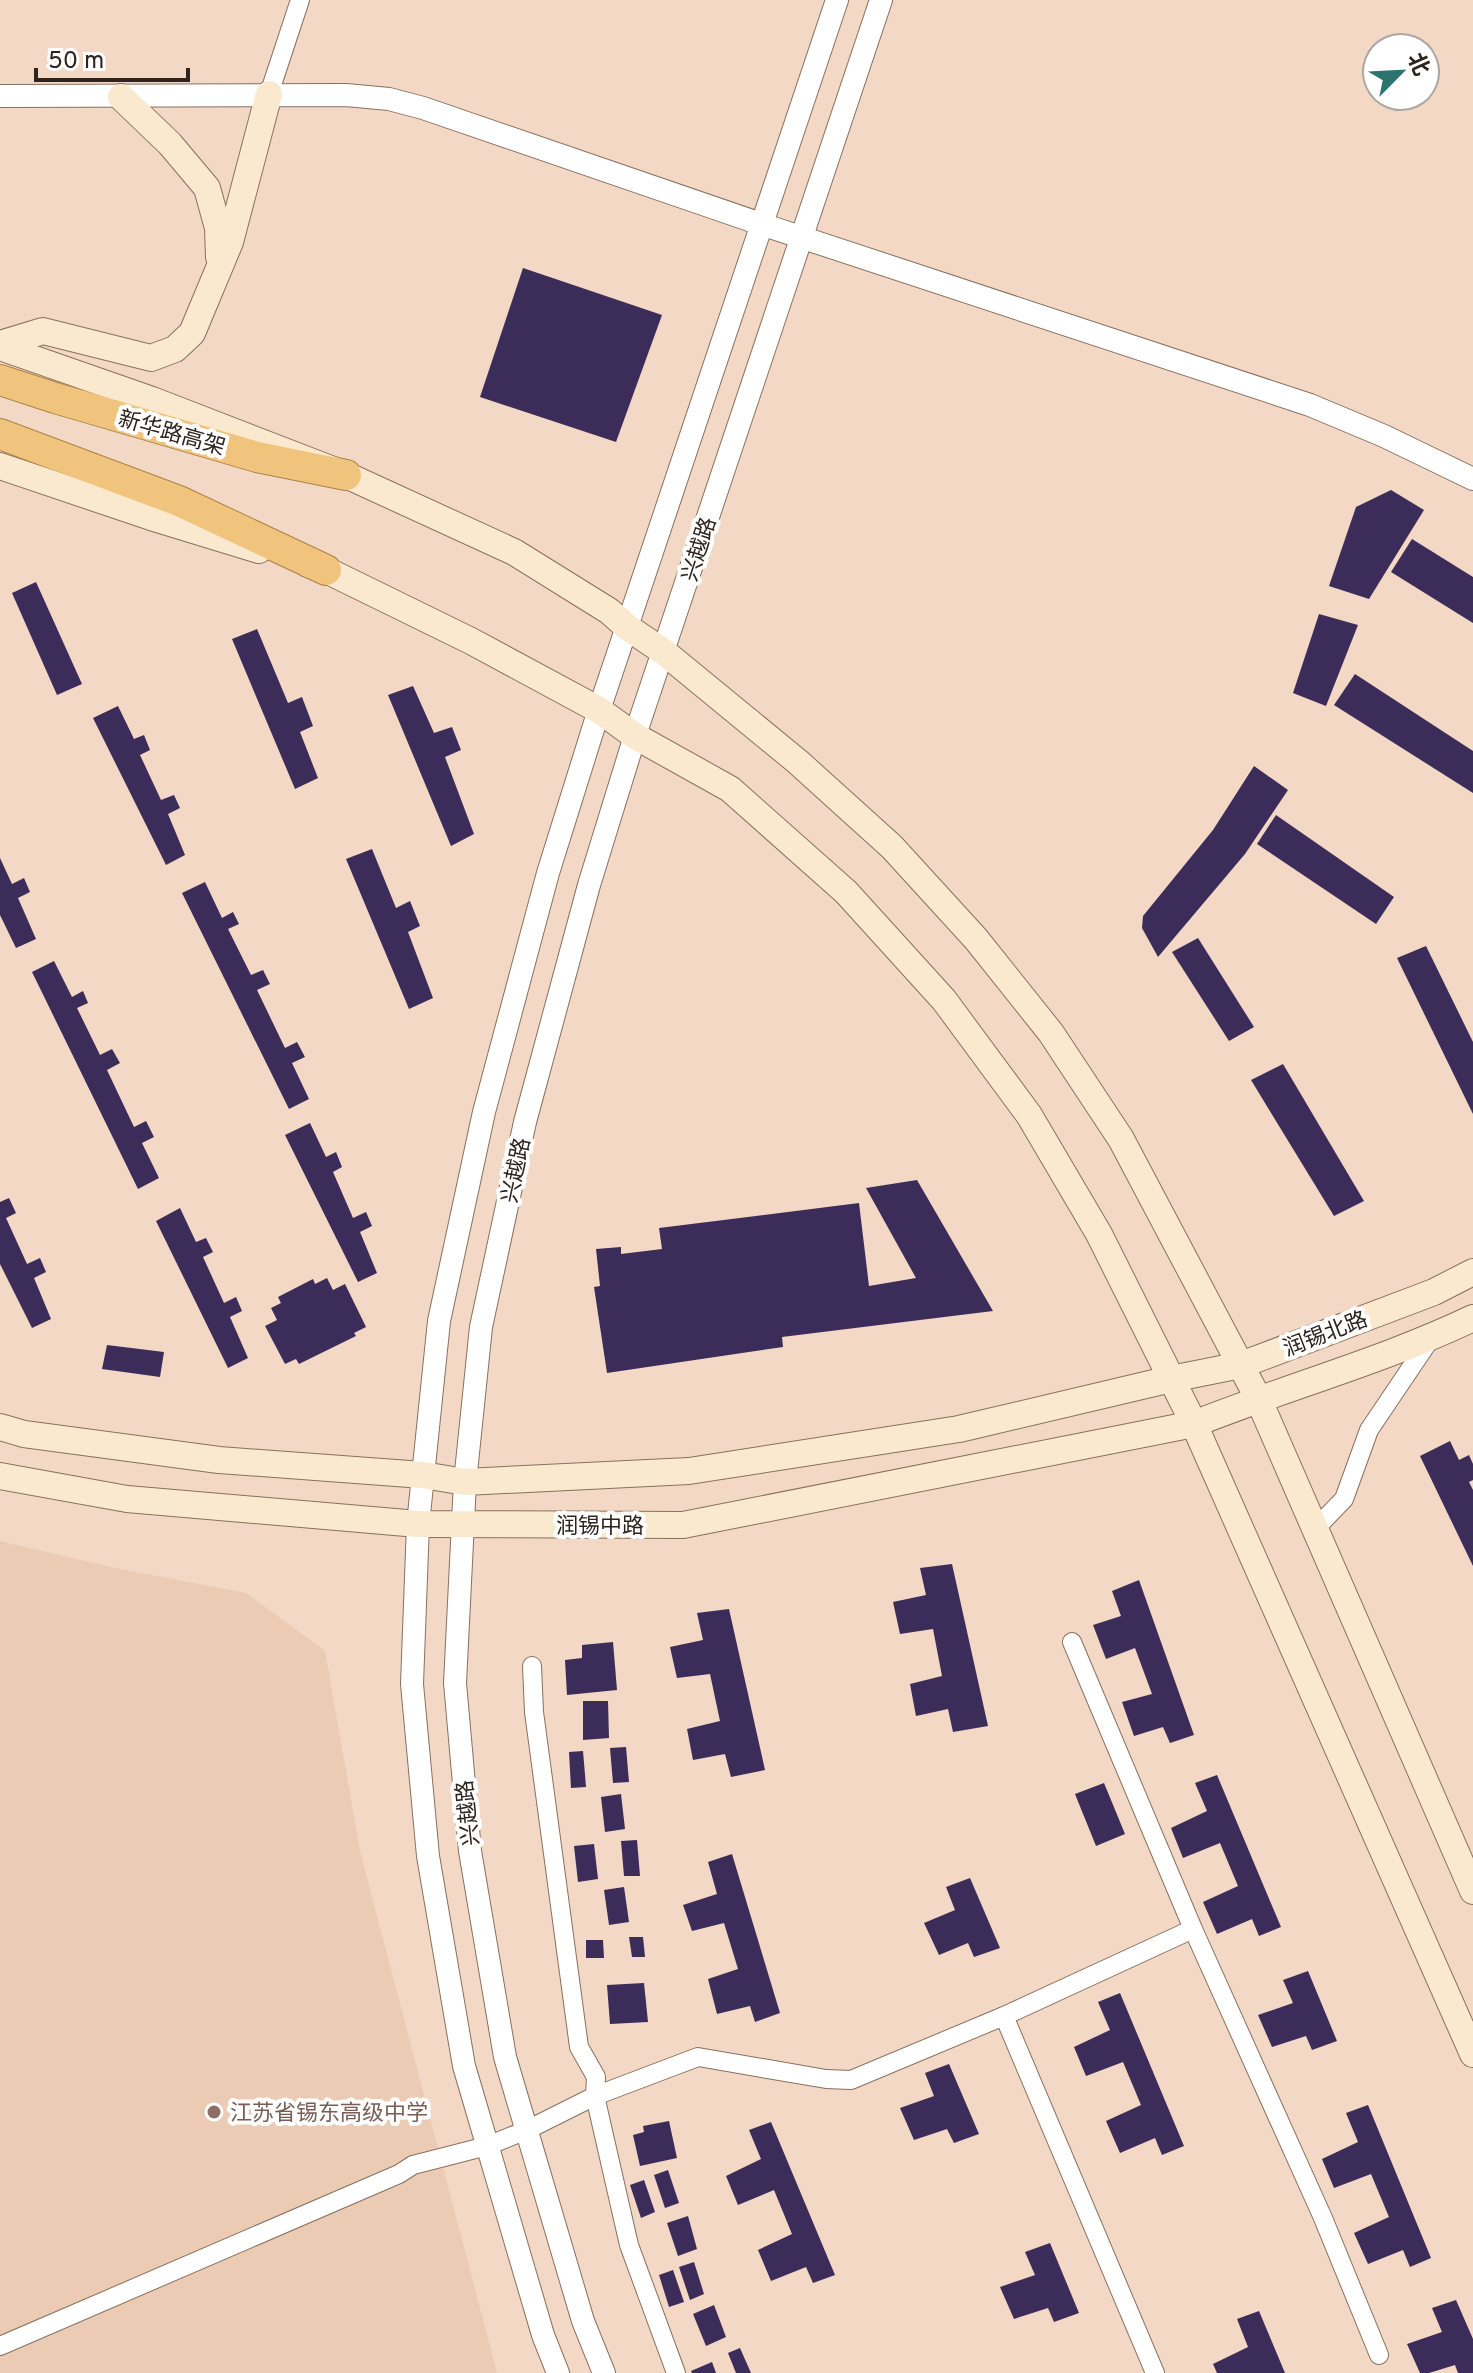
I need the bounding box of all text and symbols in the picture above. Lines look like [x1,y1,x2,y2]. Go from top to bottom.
scale bar [36,32,188,82]
north arrow [1361,32,1441,112]
text: 50 m [48,47,104,77]
text: 北 [1400,49,1434,80]
street label: 新华路高架 [115,406,228,463]
street label: 兴越路 [677,514,723,585]
street label: 兴越路 [497,1135,538,1206]
street label: 润锡北路 [1280,1307,1372,1364]
street label: 润锡中路 [556,1514,644,1541]
street label: 兴越路 [453,1779,486,1847]
place label: 江苏省锡东高级中学 [230,2101,428,2128]
marker: 江苏省锡东高级中学 [205,2103,223,2121]

